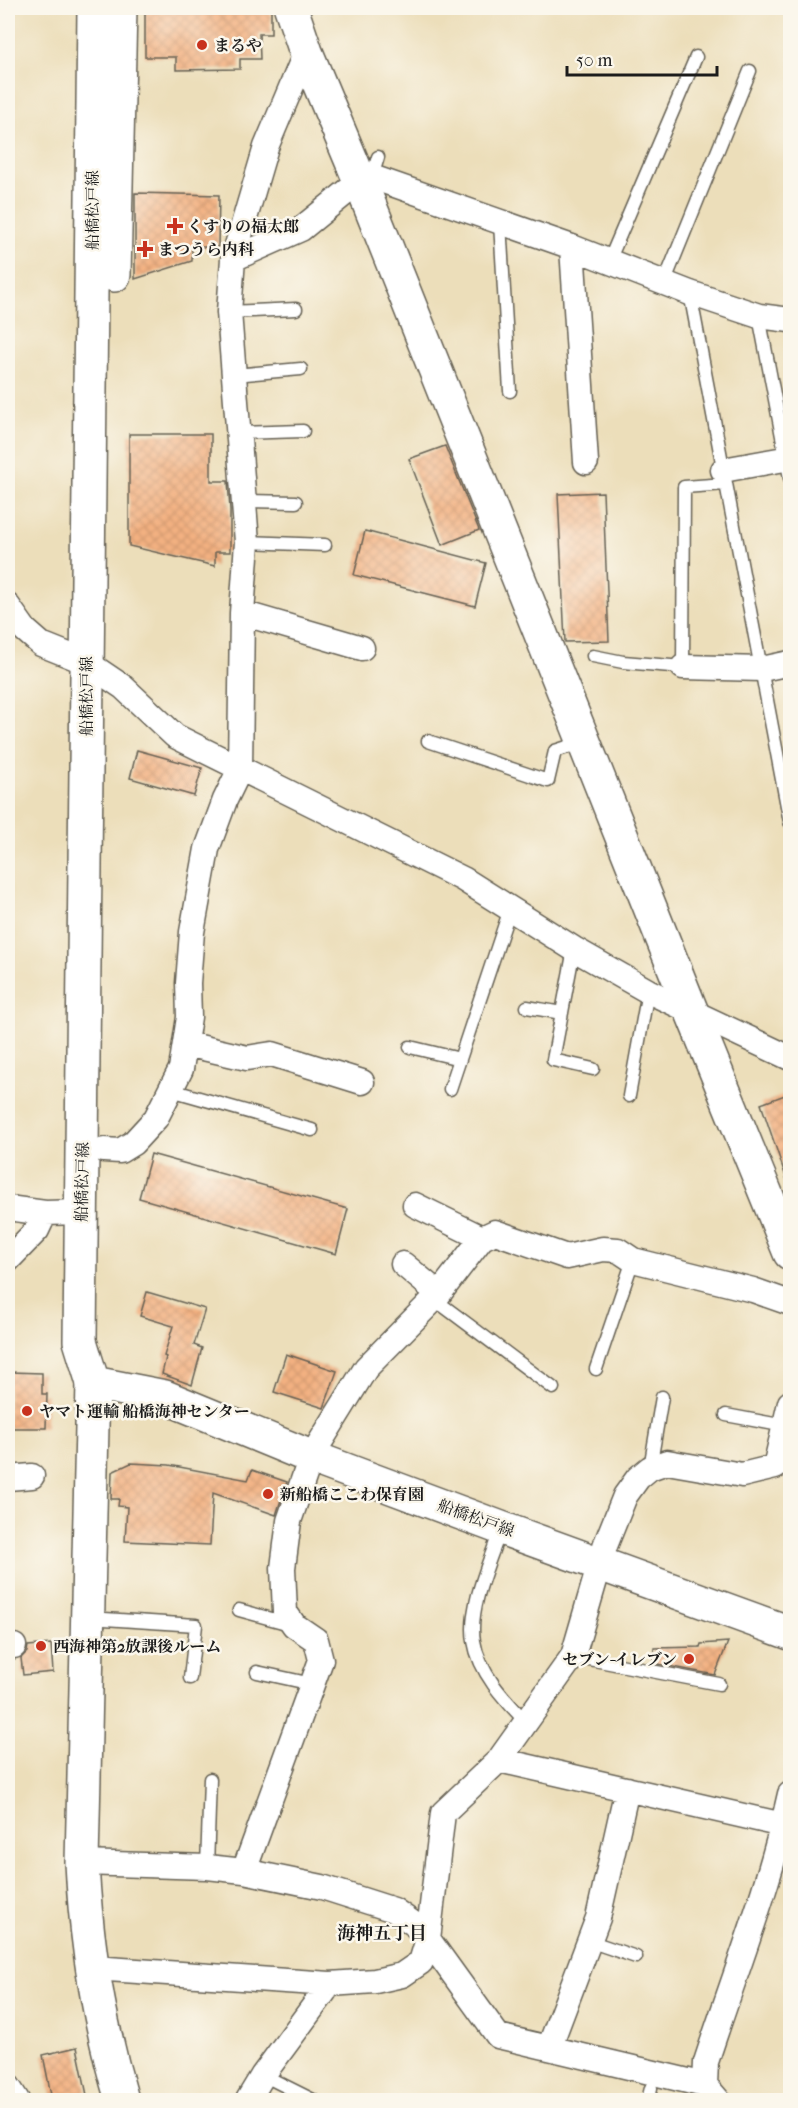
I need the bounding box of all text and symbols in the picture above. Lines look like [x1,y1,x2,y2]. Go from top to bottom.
place label: まるや [214,36,262,55]
marker: まるや [195,38,209,52]
scale bar [567,39,717,77]
text: 50 m [576,50,613,71]
street label: 船橋松戸線 [83,170,102,250]
place label: くすりの福太郎 [187,217,299,236]
marker: くすりの福太郎 [168,219,182,233]
marker: まつうら内科 [136,240,154,258]
place label: まつうら内科 [158,240,255,259]
street label: 船橋松戸線 [77,656,96,736]
street label: 船橋松戸線 [72,1142,92,1222]
place label: ヤマト運輸 船橋海神センター [39,1402,250,1421]
marker: ヤマト運輸 船橋海神センター [20,1404,34,1418]
place label: 新船橋ここわ保育園 [279,1485,424,1504]
marker: 新船橋ここわ保育園 [261,1487,275,1501]
street label: 船橋松戸線 [435,1495,517,1541]
place label: 西海神第2放課後ルーム [53,1637,221,1656]
marker: 西海神第2放課後ルーム [34,1639,48,1653]
place label: セブン-イレブン [562,1650,677,1669]
marker: セブン-イレブン [682,1652,696,1666]
district label: 海神五丁目 [337,1923,427,1944]

